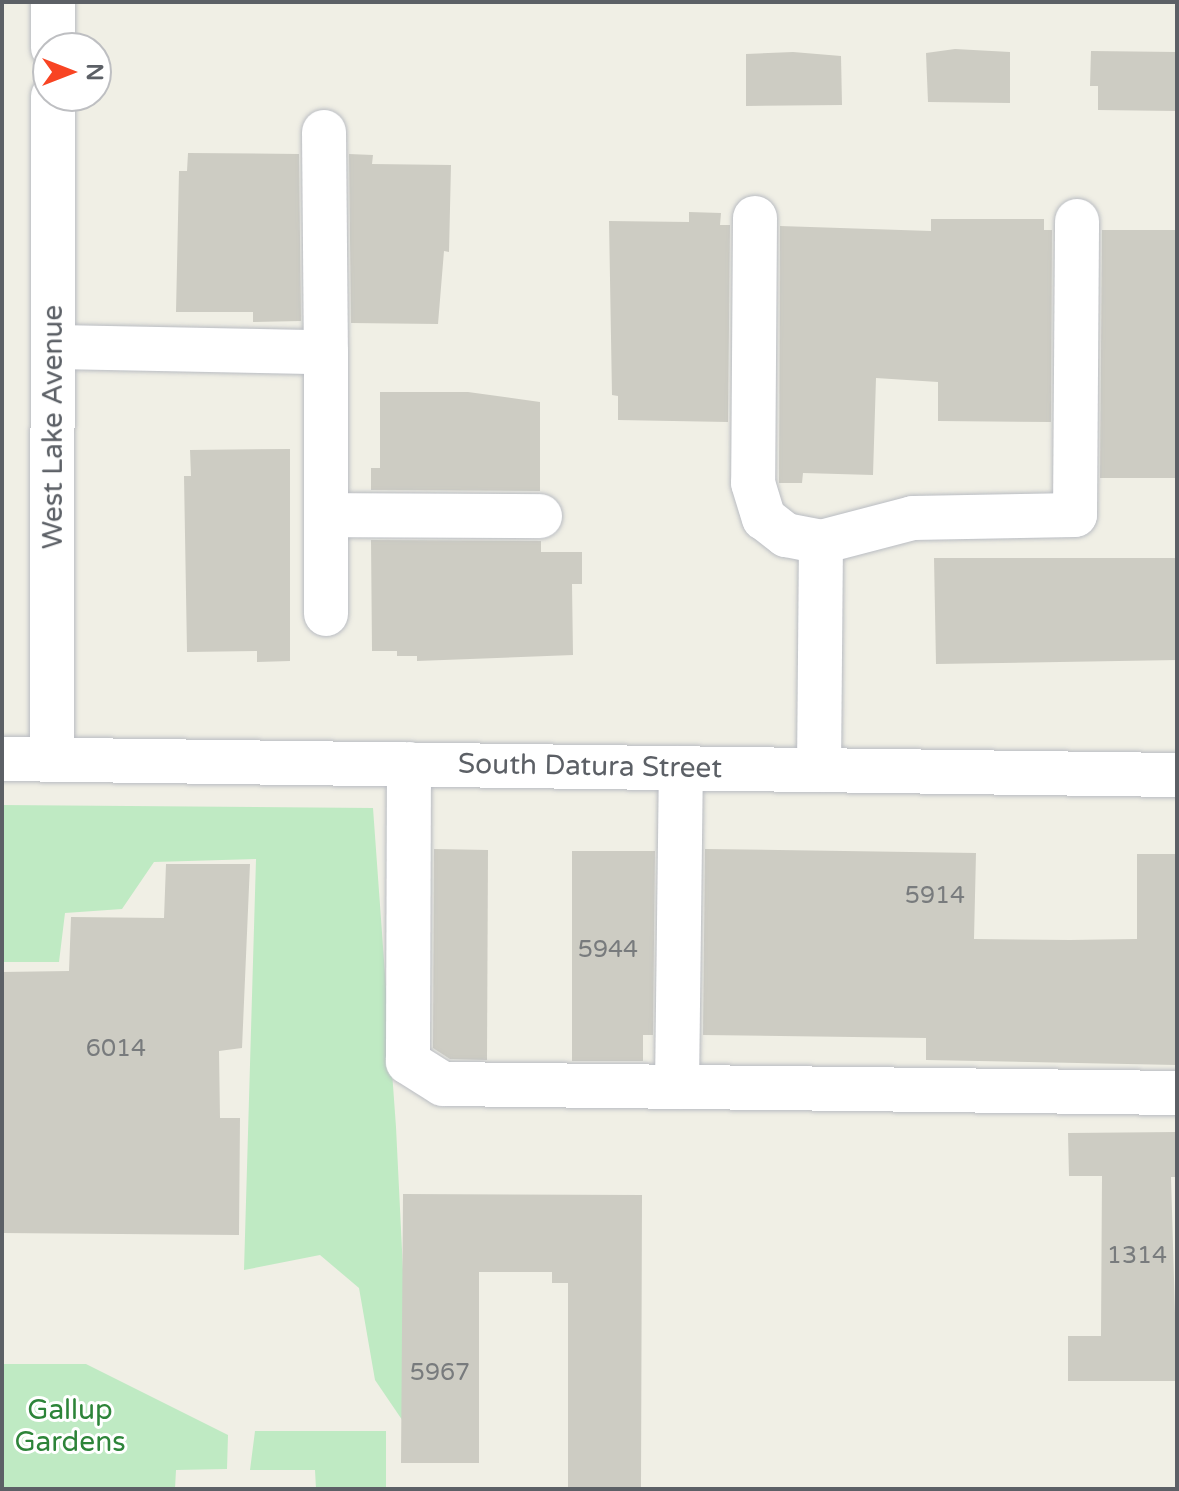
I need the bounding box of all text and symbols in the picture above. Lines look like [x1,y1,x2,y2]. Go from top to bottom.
north arrow [32,32,112,112]
text: N [81,63,107,81]
street label: West Lake Avenue [36,305,70,549]
street label: South Datura Street [458,747,722,785]
house number: 5914 [905,882,965,910]
house number: 5944 [578,936,638,964]
house number: 6014 [86,1035,146,1063]
house number: 1314 [1107,1242,1167,1270]
house number: 5967 [410,1359,470,1387]
park label: Gallup Gardens [14,1393,126,1459]

